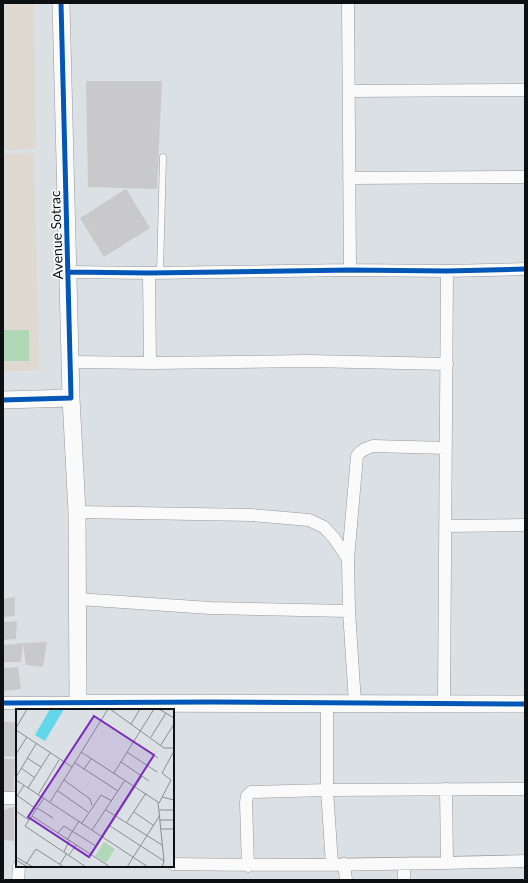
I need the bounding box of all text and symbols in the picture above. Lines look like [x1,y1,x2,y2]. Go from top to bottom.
street label: Avenue Sotrac [46,190,66,280]
inset map [16,709,174,867]

